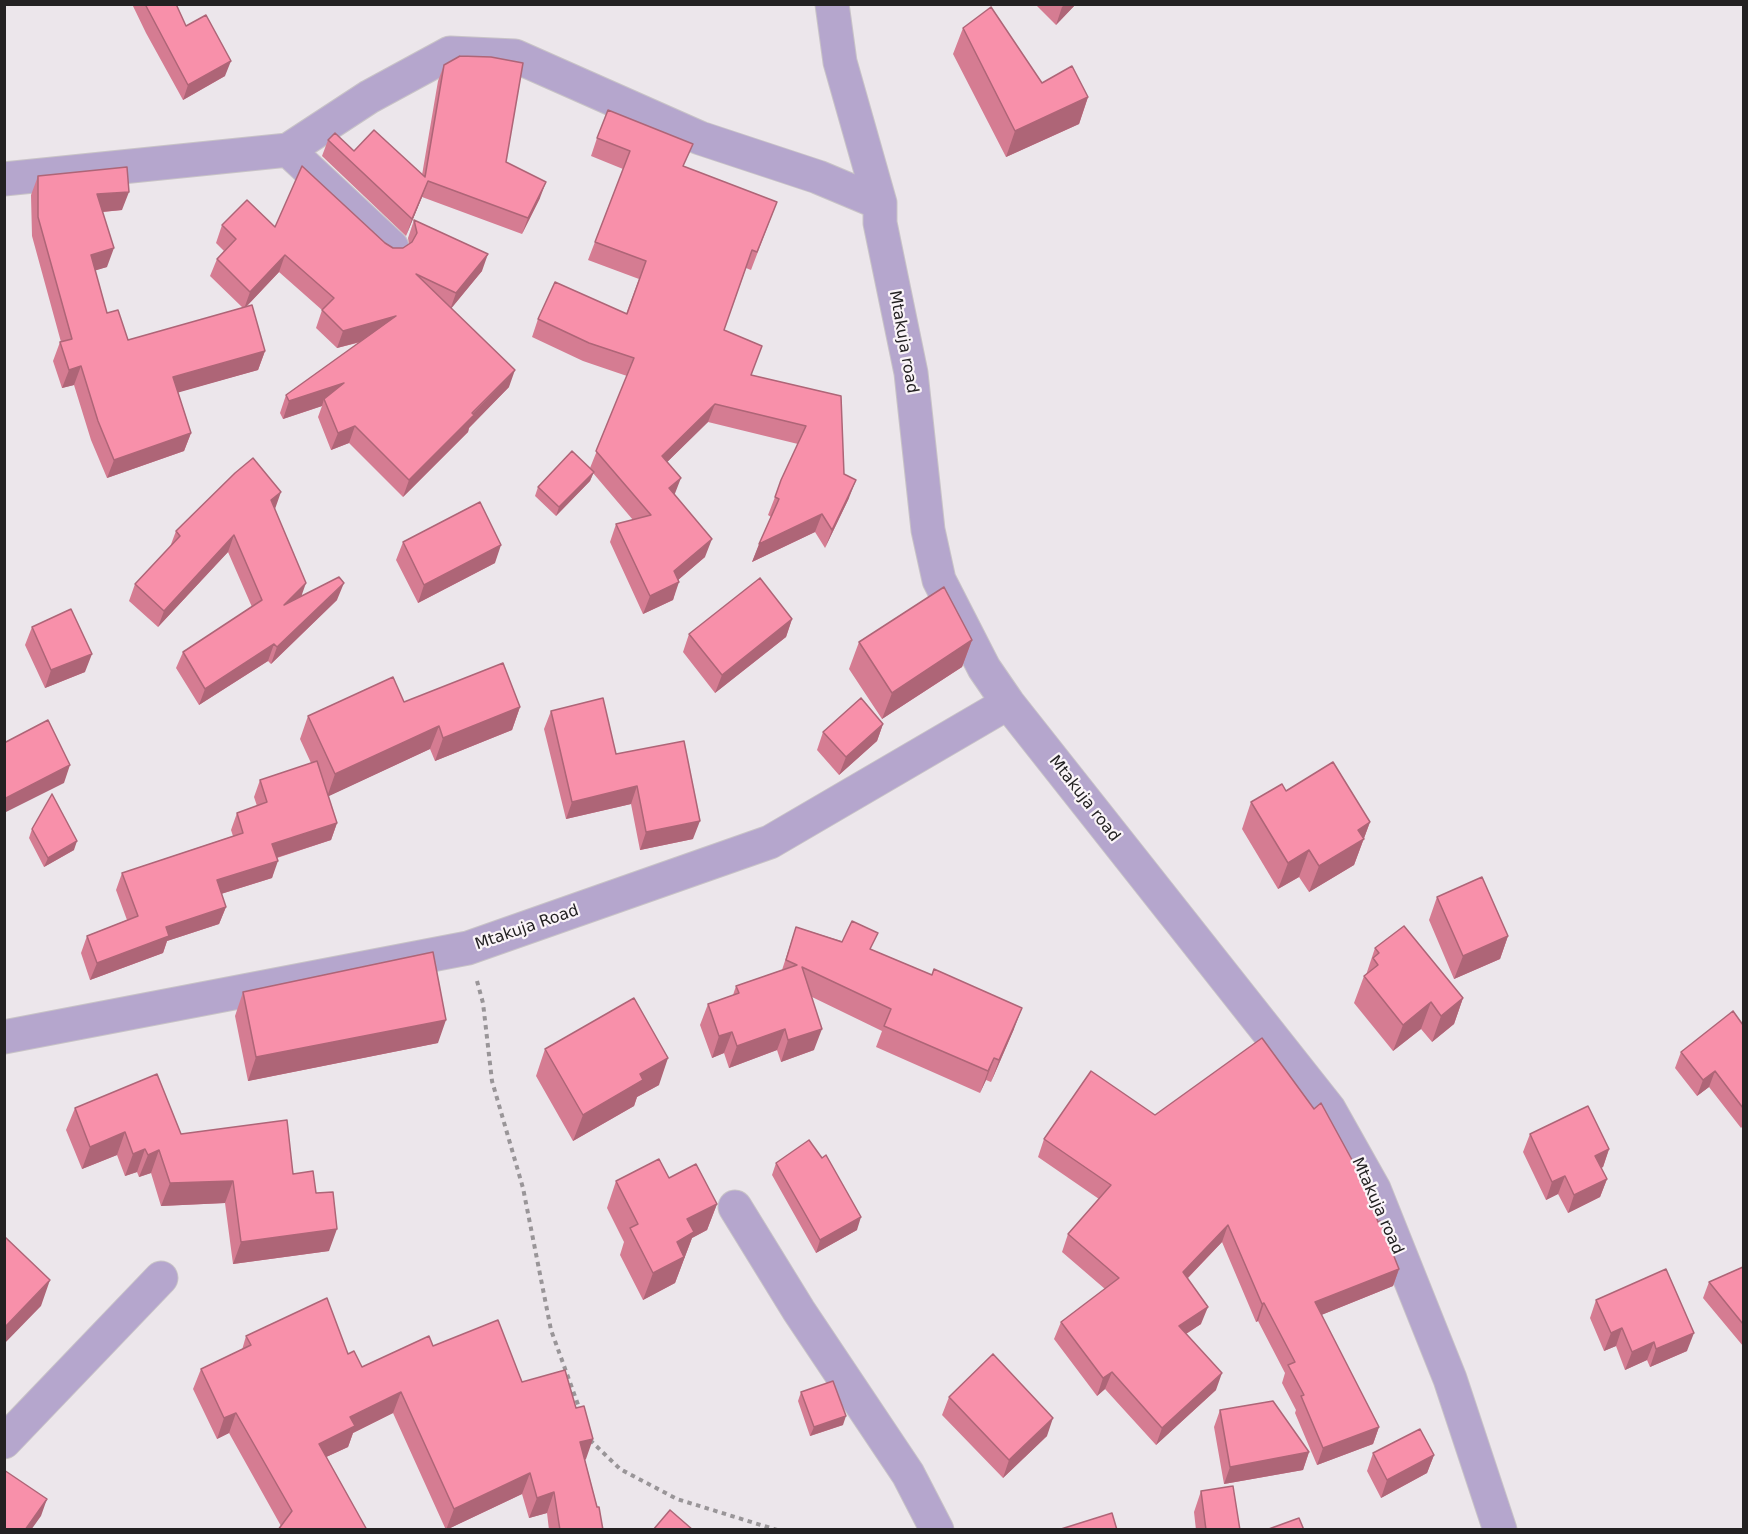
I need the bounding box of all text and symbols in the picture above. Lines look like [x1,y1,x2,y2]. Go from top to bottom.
street label: Mtakuja road [885,289,921,395]
street label: Mtakuja road [1044,752,1124,846]
street label: Mtakuja Road [473,901,581,955]
street label: Mtakuja road [1347,1155,1407,1257]

